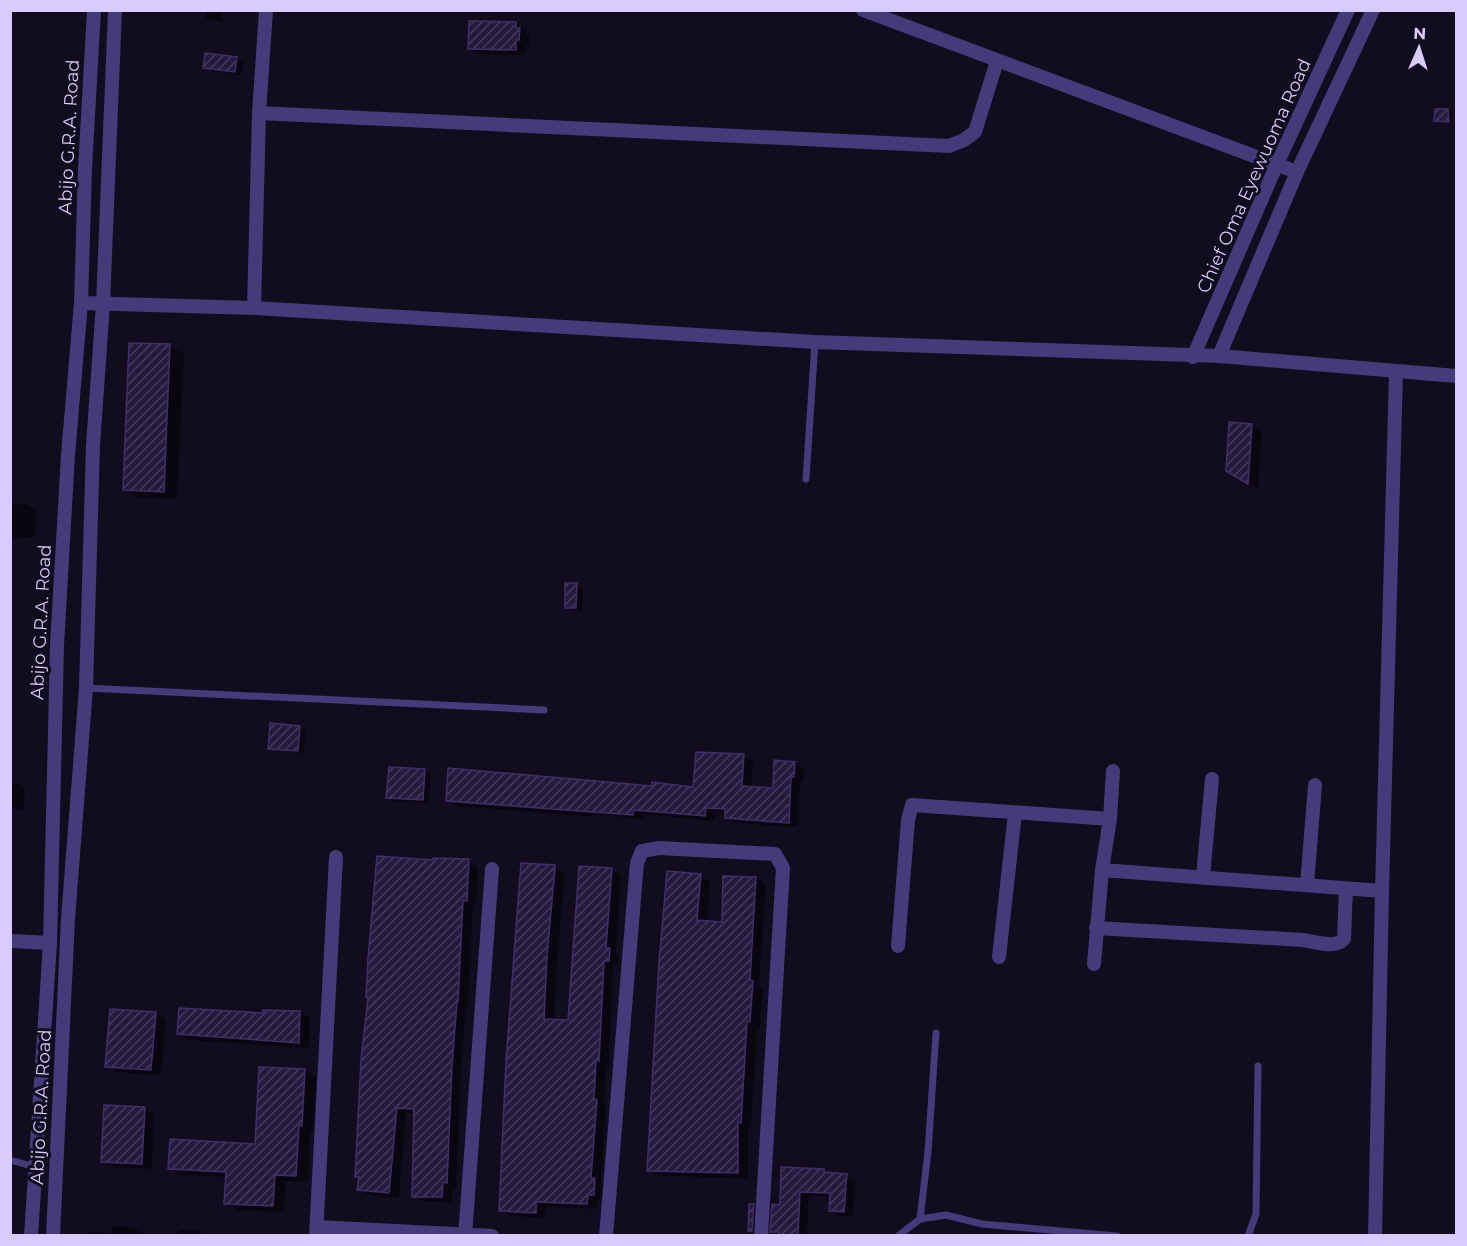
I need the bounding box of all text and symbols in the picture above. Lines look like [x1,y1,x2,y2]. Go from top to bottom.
north arrow [1389,18,1449,78]
text: N [1413,24,1427,43]
street label: Chief Oma Eyewuoma Road [1192,56,1316,296]
street label: Abijo G.R.A. Road [54,59,84,215]
street label: Abijo G.R.A. Road [26,544,56,700]
street label: Abijo G.R.A. Road [26,1029,56,1185]

